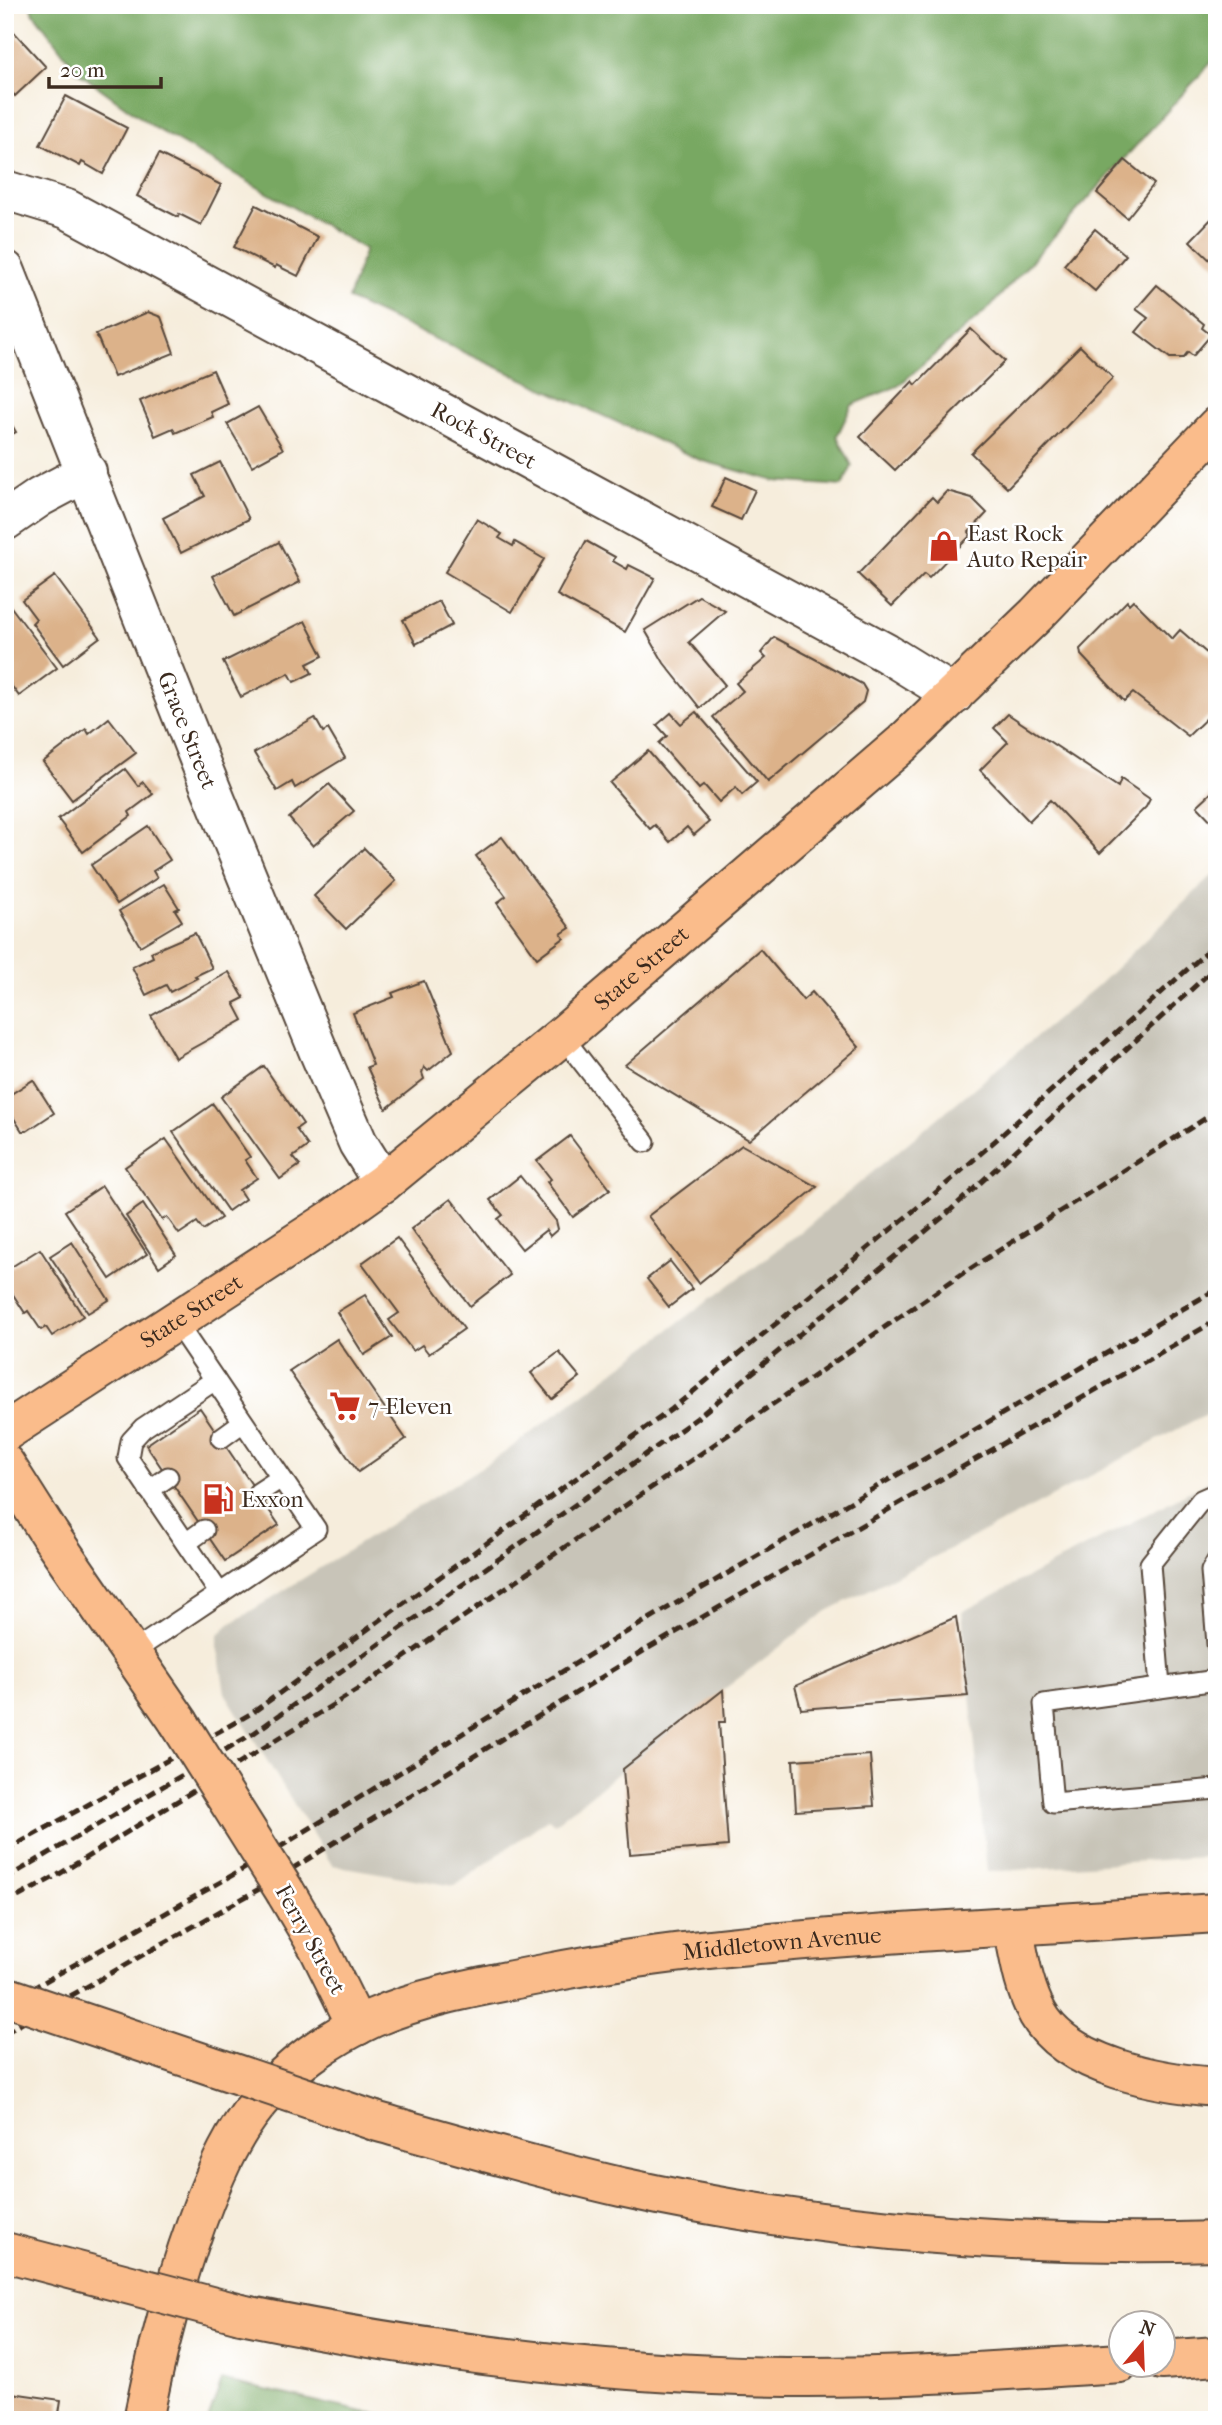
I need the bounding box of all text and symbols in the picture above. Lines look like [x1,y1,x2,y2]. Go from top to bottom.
scale bar [49,46,161,90]
text: 20 m [60,58,105,82]
street label: Rock Street [426,396,541,475]
place label: East Rock Auto Repair [966,520,1087,573]
shop icon: East Rock Auto Repair [927,529,961,563]
street label: Grace Street [152,668,223,793]
street label: State Street [589,920,695,1016]
street label: State Street [135,1268,247,1354]
supermarket icon: 7-Eleven [328,1389,362,1423]
place label: 7-Eleven [368,1393,453,1420]
fuel station icon: Exxon [201,1482,235,1516]
place label: Exxon [241,1486,304,1513]
street label: Ferry Street [269,1880,352,1999]
street label: Middletown Avenue [681,1921,882,1966]
north arrow [1106,2310,1176,2380]
text: N [1137,2316,1158,2342]

